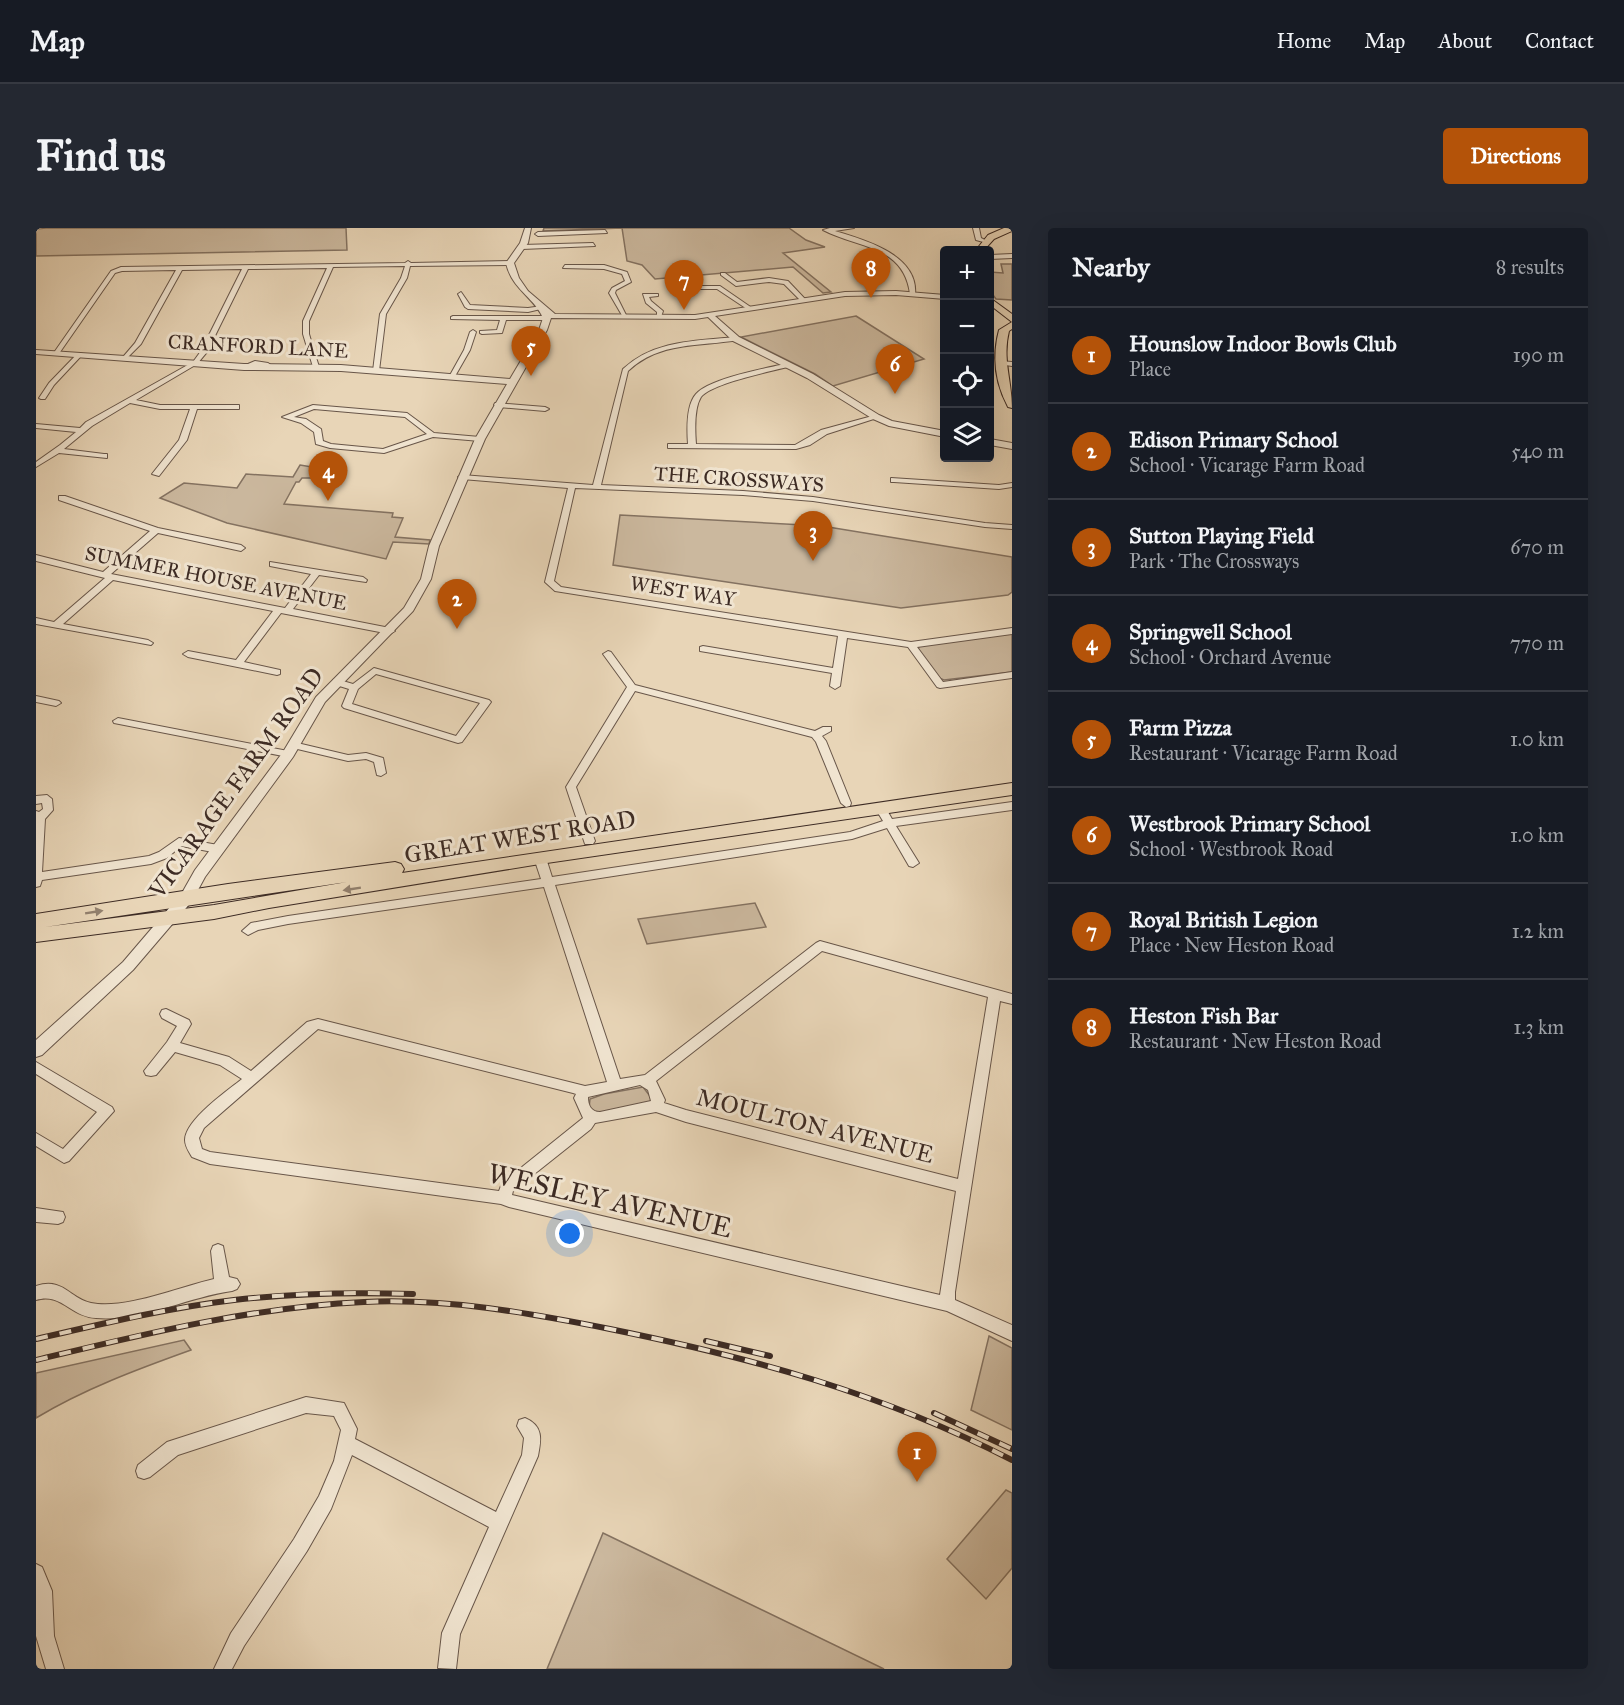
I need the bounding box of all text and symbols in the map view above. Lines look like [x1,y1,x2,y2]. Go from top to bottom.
text: Map [30,24,85,59]
text: Home [1276,28,1331,54]
text: Map [1364,28,1405,54]
text: About [1438,28,1492,54]
text: Contact [1525,28,1594,54]
button: Directions [1443,128,1588,184]
text: Find us [36,130,166,182]
map controls [940,246,994,462]
button: + [940,246,994,300]
pin: 8 [852,248,890,298]
text: Nearby [1072,251,1150,283]
text: 8 results [1496,255,1564,279]
pin: 7 [664,260,704,310]
button: − [940,300,994,354]
pin: 5 [512,326,550,376]
street label: CRANFORD LANE [167,329,349,363]
text: Hounslow Indoor Bowls Club [1129,330,1397,357]
text: 1 [1088,343,1095,367]
text: 190 m [1513,343,1564,367]
pin: 6 [876,344,914,394]
button: locate [940,354,994,408]
text: Place [1129,357,1171,381]
button: layers [940,408,994,462]
text: Edison Primary School [1129,426,1338,453]
text: 2 [1087,439,1096,463]
text: 540 m [1511,439,1564,463]
pin: 4 [308,452,348,501]
text: School · Vicarage Farm Road [1129,453,1365,477]
street label: THE CROSSWAYS [653,461,825,497]
pin: 3 [794,512,832,561]
text: Sutton Playing Field [1129,522,1314,549]
text: 3 [1088,535,1096,559]
text: 670 m [1510,535,1564,559]
street label: SUMMER HOUSE AVENUE [83,541,349,615]
text: Park · The Crossways [1129,549,1299,573]
street label: WEST WAY [628,571,739,611]
pin: 2 [438,580,476,629]
text: Springwell School [1129,618,1292,645]
text: 4 [1086,631,1097,655]
text: 770 m [1510,631,1564,655]
text: School · Orchard Avenue [1129,645,1331,669]
street label: VICARAGE FARM ROAD [141,662,330,905]
text: Farm Pizza [1129,714,1232,741]
text: 5 [1087,727,1096,751]
text: 1.0 km [1510,727,1564,751]
text: Restaurant · Vicarage Farm Road [1129,741,1398,765]
street label: GREAT WEST ROAD [402,804,638,870]
text: Westbrook Primary School [1129,810,1370,837]
text: 6 [1086,823,1097,847]
text: 1.0 km [1510,823,1564,847]
text: School · Westbrook Road [1129,837,1333,861]
one-way arrow [342,885,361,894]
text: Royal British Legion [1129,906,1318,933]
one-way arrow [84,907,103,916]
text: 7 [1086,919,1097,943]
text: 1.2 km [1512,919,1564,943]
text: Place · New Heston Road [1129,933,1334,957]
text: Heston Fish Bar [1129,1002,1278,1029]
text: 8 [1086,1015,1097,1039]
text: 1.3 km [1514,1015,1564,1039]
text: Restaurant · New Heston Road [1129,1029,1382,1053]
street label: MOULTON AVENUE [693,1082,937,1170]
street label: WESLEY AVENUE [484,1155,735,1246]
your location [555,1219,584,1248]
pin: 1 [898,1432,936,1482]

